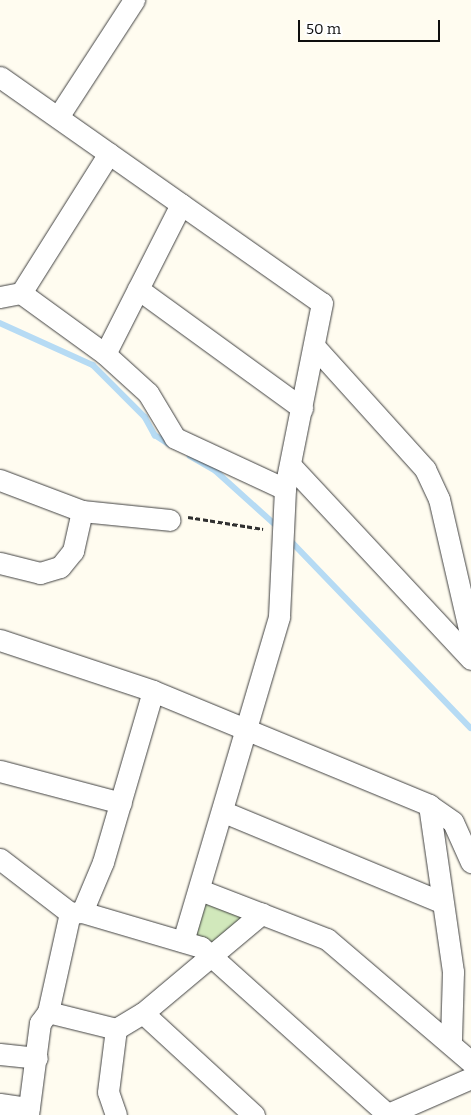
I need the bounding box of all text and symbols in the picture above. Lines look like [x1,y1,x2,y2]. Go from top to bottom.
scale bar [301,10,444,42]
text: 50 m [306,20,341,38]

